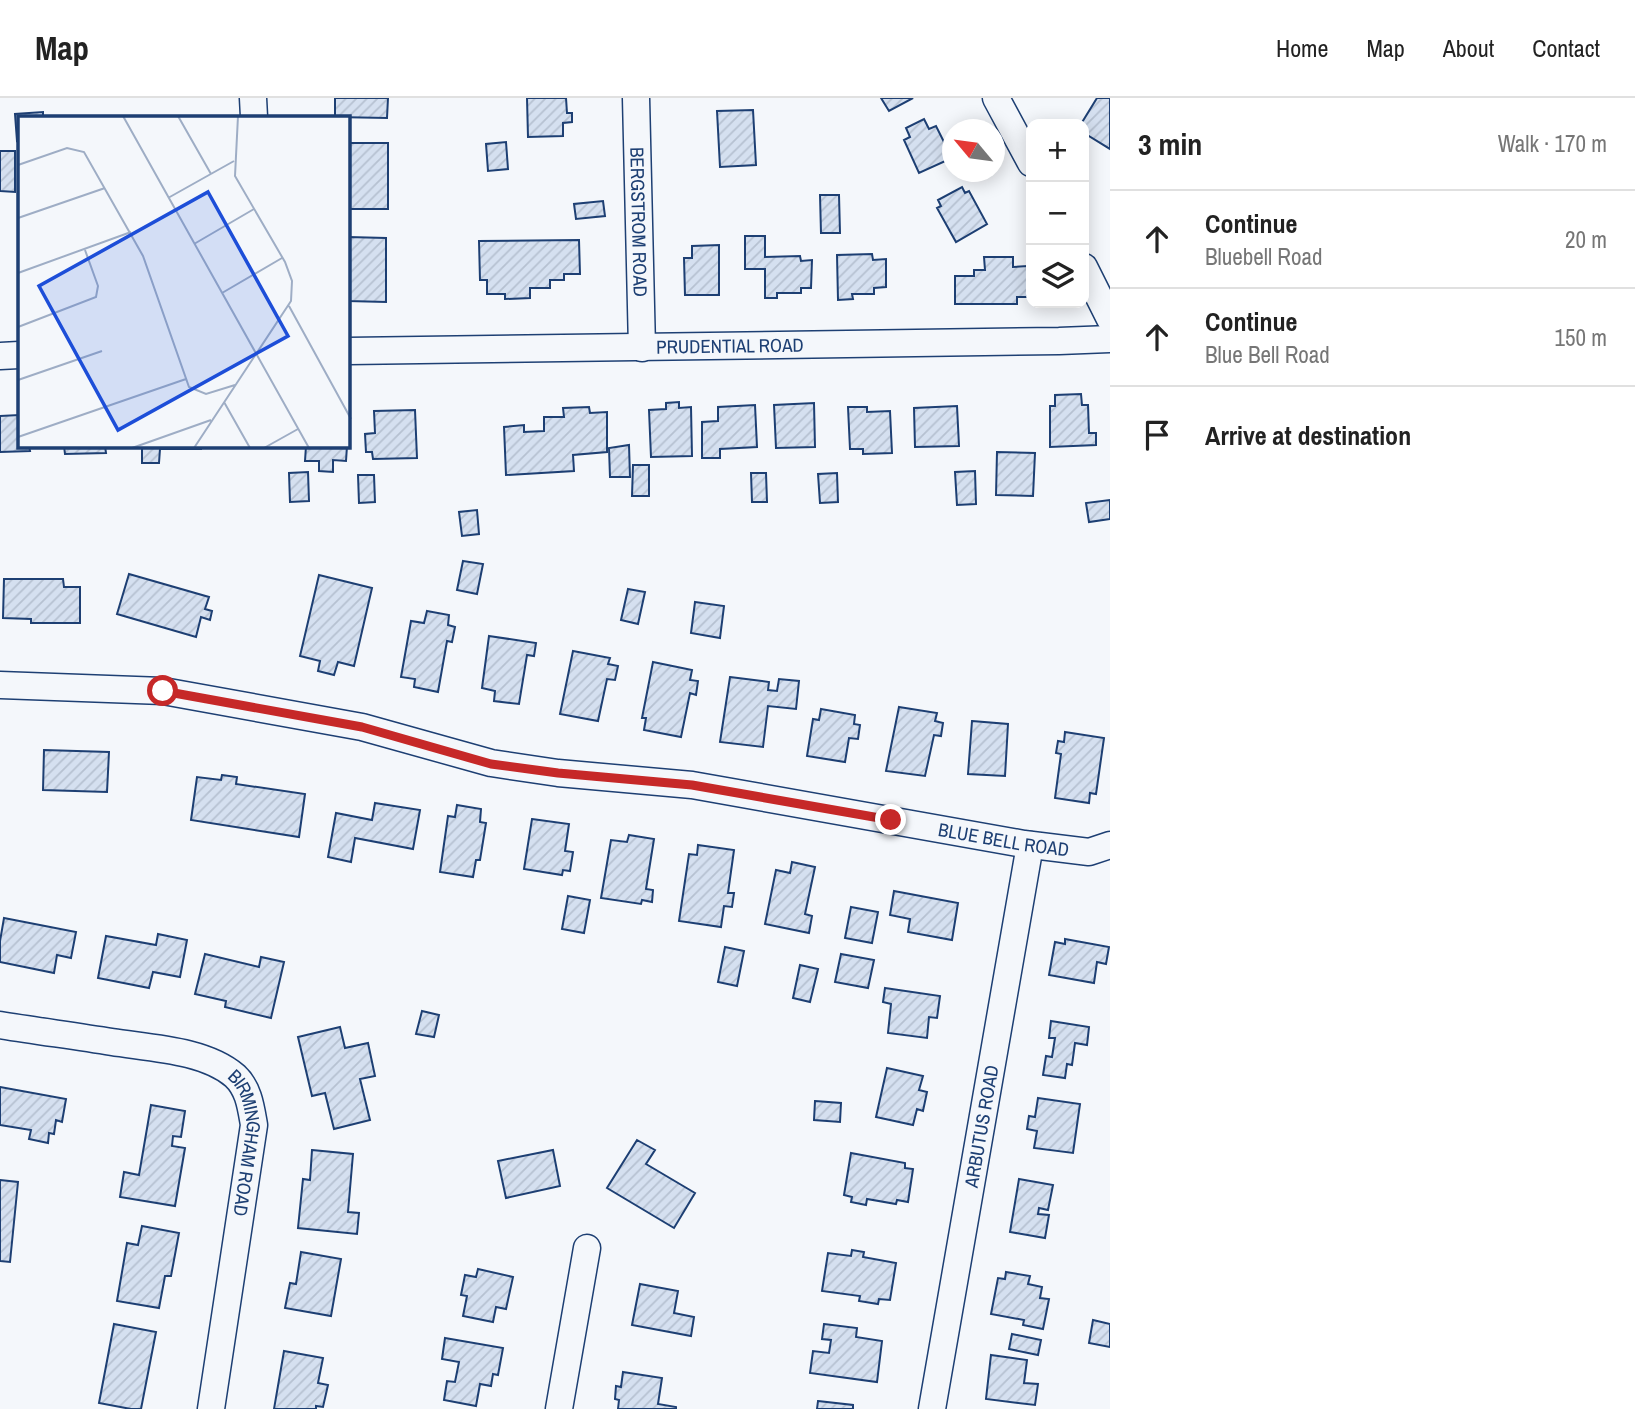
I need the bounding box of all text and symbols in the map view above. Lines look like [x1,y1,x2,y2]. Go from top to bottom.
text: Map [35,26,89,70]
text: Home [1276,32,1328,64]
text: Map [1366,32,1405,64]
text: About [1443,32,1494,64]
text: Contact [1532,32,1600,64]
inset map [18,116,350,448]
north arrow [942,119,1005,182]
map controls [1026,119,1089,308]
button: + [1026,119,1089,182]
text: 3 min [1138,124,1202,164]
text: Walk · 170 m [1498,128,1607,159]
street label: BERGSTROM ROAD [624,147,654,297]
button: − [1026,182,1089,245]
text: Continue [1205,206,1297,241]
icon: ahead [1138,220,1176,258]
text: 20 m [1565,224,1607,255]
text: Bluebell Road [1205,241,1322,272]
button: layers [1026,245,1089,308]
text: Continue [1205,304,1297,339]
icon: ahead [1138,318,1176,356]
text: 150 m [1555,322,1607,353]
street label: PRUDENTIAL ROAD [656,332,804,360]
text: Blue Bell Road [1205,339,1330,370]
icon: arrive [1138,416,1176,454]
text: Arrive at destination [1205,418,1411,453]
route start [147,675,178,706]
route end [875,804,906,835]
street label: BLUE BELL ROAD [936,816,1071,862]
street label: BIRMINGHAM ROAD [223,1063,267,1218]
street label: ARBUTUS ROAD [958,1063,1005,1190]

